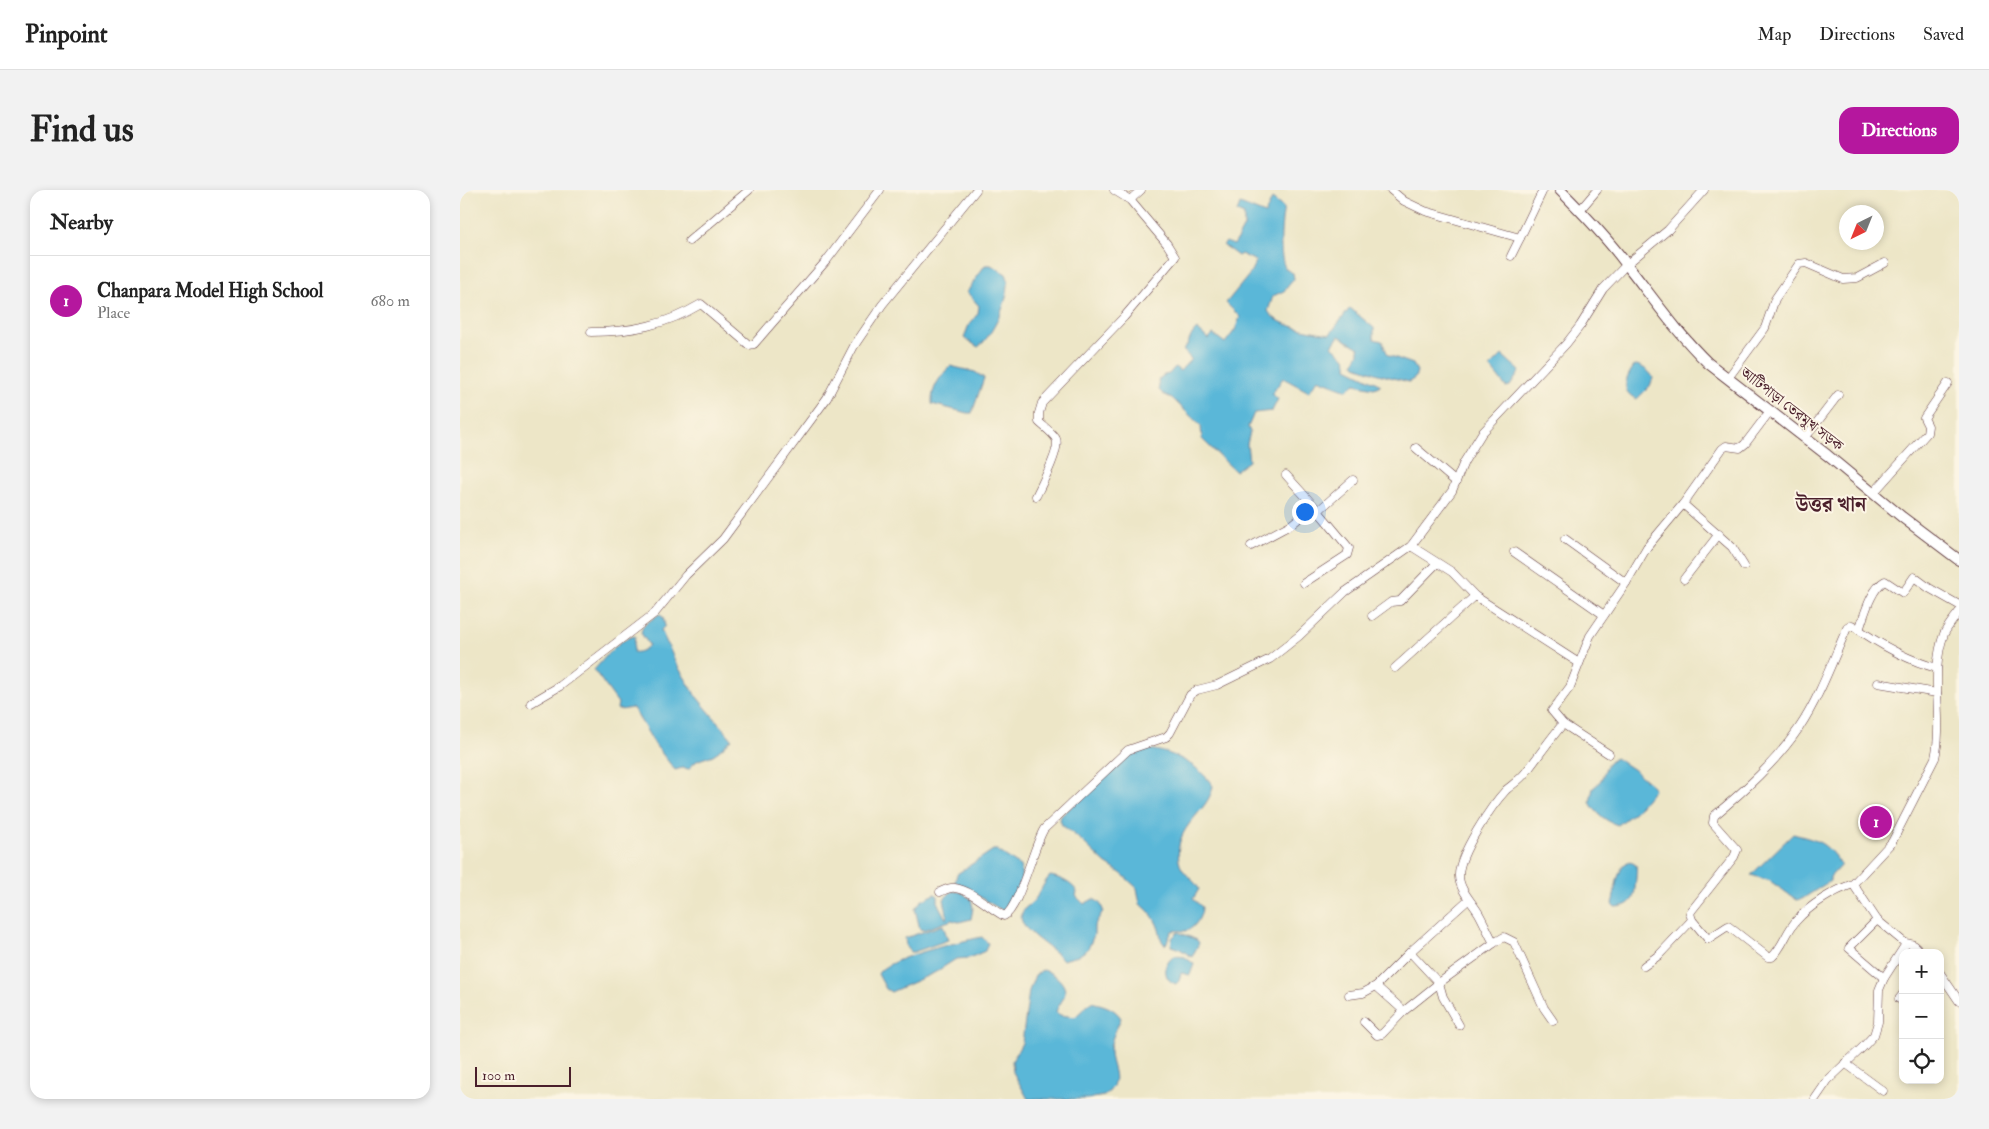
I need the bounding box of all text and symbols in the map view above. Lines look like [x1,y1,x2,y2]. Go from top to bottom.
text: Pinpoint [25,19,108,50]
text: Map [1758,23,1791,46]
text: Directions [1819,23,1895,46]
text: Saved [1923,23,1964,46]
button: Directions [1839,107,1959,154]
text: Find us [30,108,134,152]
north arrow [1839,205,1884,250]
text: Nearby [50,209,113,236]
text: Chanpara Model High School [97,279,323,303]
text: 1 [63,291,69,311]
text: 680 m [370,291,410,311]
text: Place [97,303,130,323]
street label: আটিপাড়া তেরমুখ সড়ক [1736,363,1847,456]
district label: উত্তর খান [1795,491,1868,517]
your location [1292,499,1318,525]
pin: 1 [1860,803,1892,841]
map controls [1899,949,1944,1084]
button: + [1899,949,1944,994]
button: − [1899,994,1944,1039]
button: locate [1899,1039,1944,1084]
scale bar [475,1064,571,1087]
text: 100 m [482,1067,515,1084]

